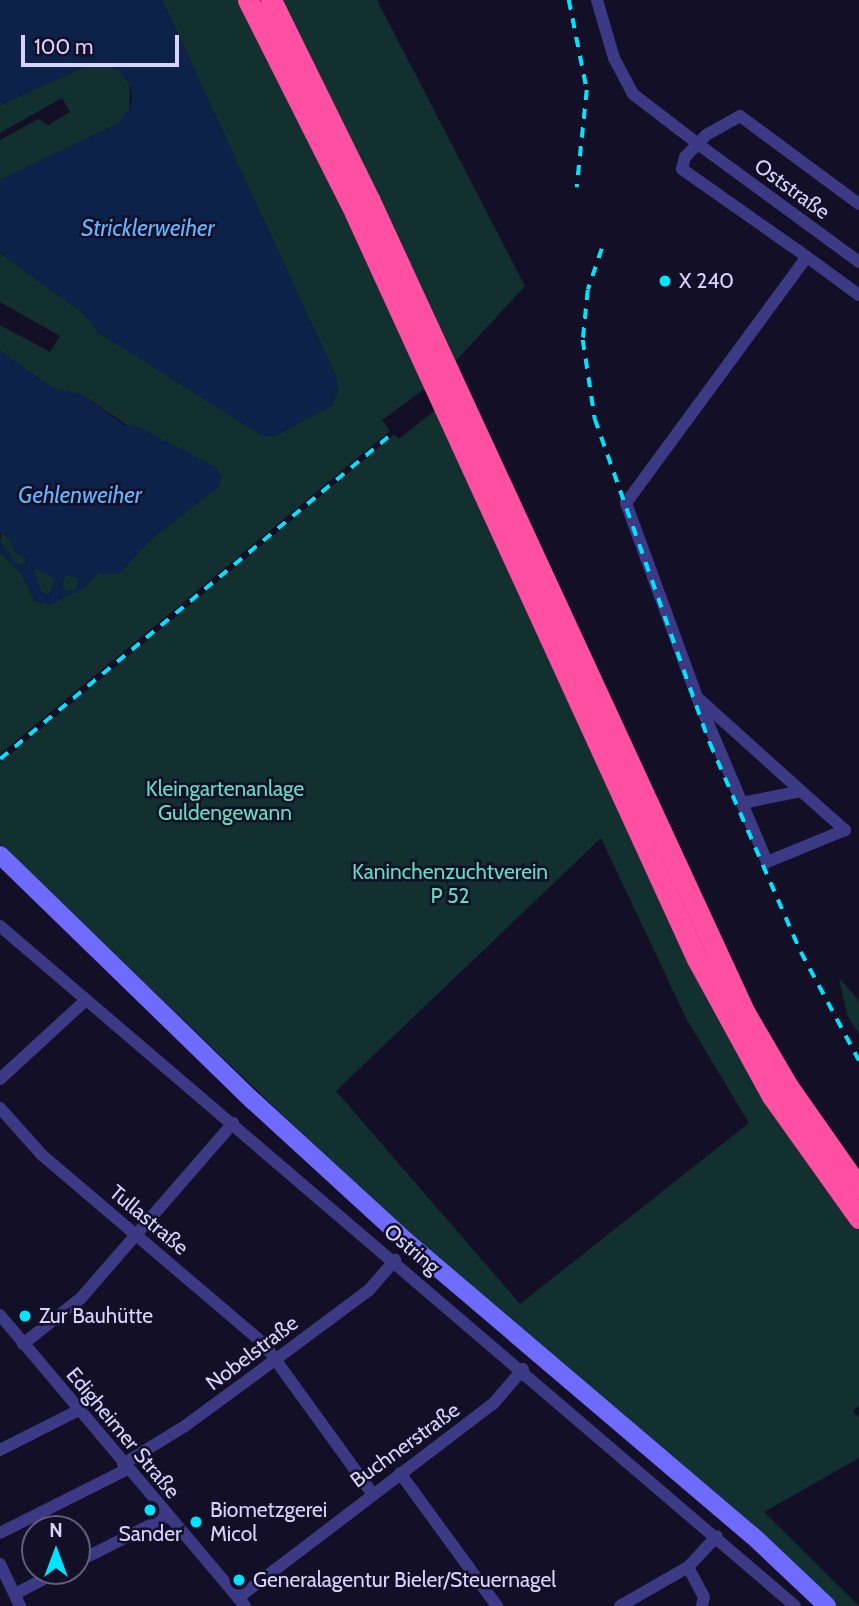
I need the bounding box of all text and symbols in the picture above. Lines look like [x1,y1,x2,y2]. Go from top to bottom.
scale bar [24,21,182,65]
text: 100 m [34,34,93,59]
street label: Oststraße [749,153,835,225]
water label: Stricklerweiher [81,214,215,242]
place label: X 240 [679,268,734,294]
marker: X 240 [657,273,673,289]
water label: Gehlenweiher [18,481,142,509]
park label: Kleingartenanlage Guldengewann [146,776,304,826]
park label: Kaninchenzuchtverein P 52 [352,859,548,909]
street label: Tullastraße [104,1180,194,1260]
street label: Ostring [379,1218,445,1280]
place label: Zur Bauhütte [39,1303,153,1329]
marker: Zur Bauhütte [17,1308,33,1324]
street label: Nobelstraße [201,1310,303,1396]
street label: Edigheimer Straße [61,1362,185,1504]
street label: Buchnerstraße [346,1397,464,1493]
place label: Biometzgerei Micol [210,1497,327,1547]
marker: Sander [142,1502,158,1518]
marker: Biometzgerei Micol [188,1514,204,1530]
north arrow [21,1515,91,1585]
text: N [49,1519,63,1542]
place label: Sander [118,1521,182,1547]
place label: Generalagentur Bieler/Steuernagel [253,1567,556,1593]
marker: Generalagentur Bieler/Steuernagel [231,1572,247,1588]

